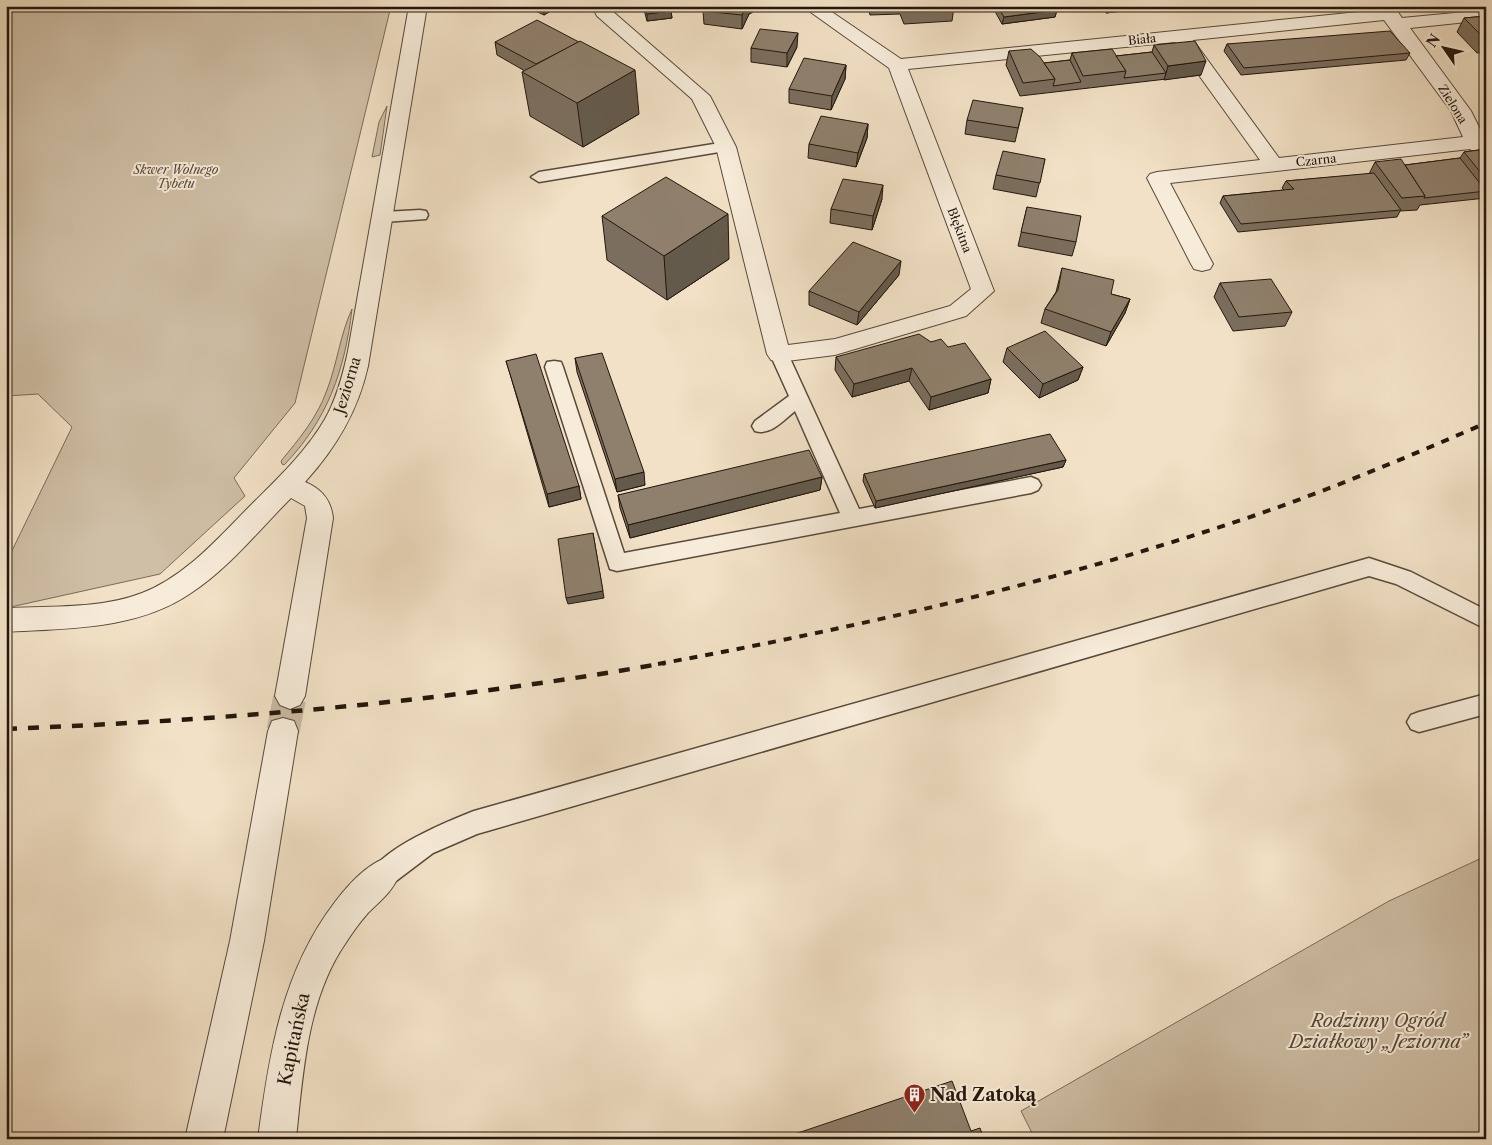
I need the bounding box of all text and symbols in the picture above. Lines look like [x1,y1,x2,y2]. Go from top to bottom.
north arrow [1420,22,1470,72]
street label: Biała [1127,30,1158,48]
text: N [1422,31,1444,51]
street label: Zielona [1435,82,1471,127]
street label: Czarna [1295,150,1338,170]
park label: Skwer Wolnego Tybetu [133,162,219,191]
street label: Błękitna [945,205,976,255]
street label: Jeziorna [329,354,365,418]
street label: Kapitańska [273,990,315,1087]
park label: Rodzinny Ogród Działkowy „Jeziorna” [1287,1010,1470,1053]
building icon: Nad Zatoką [902,1083,926,1114]
place label: Nad Zatoką [930,1084,1037,1106]

